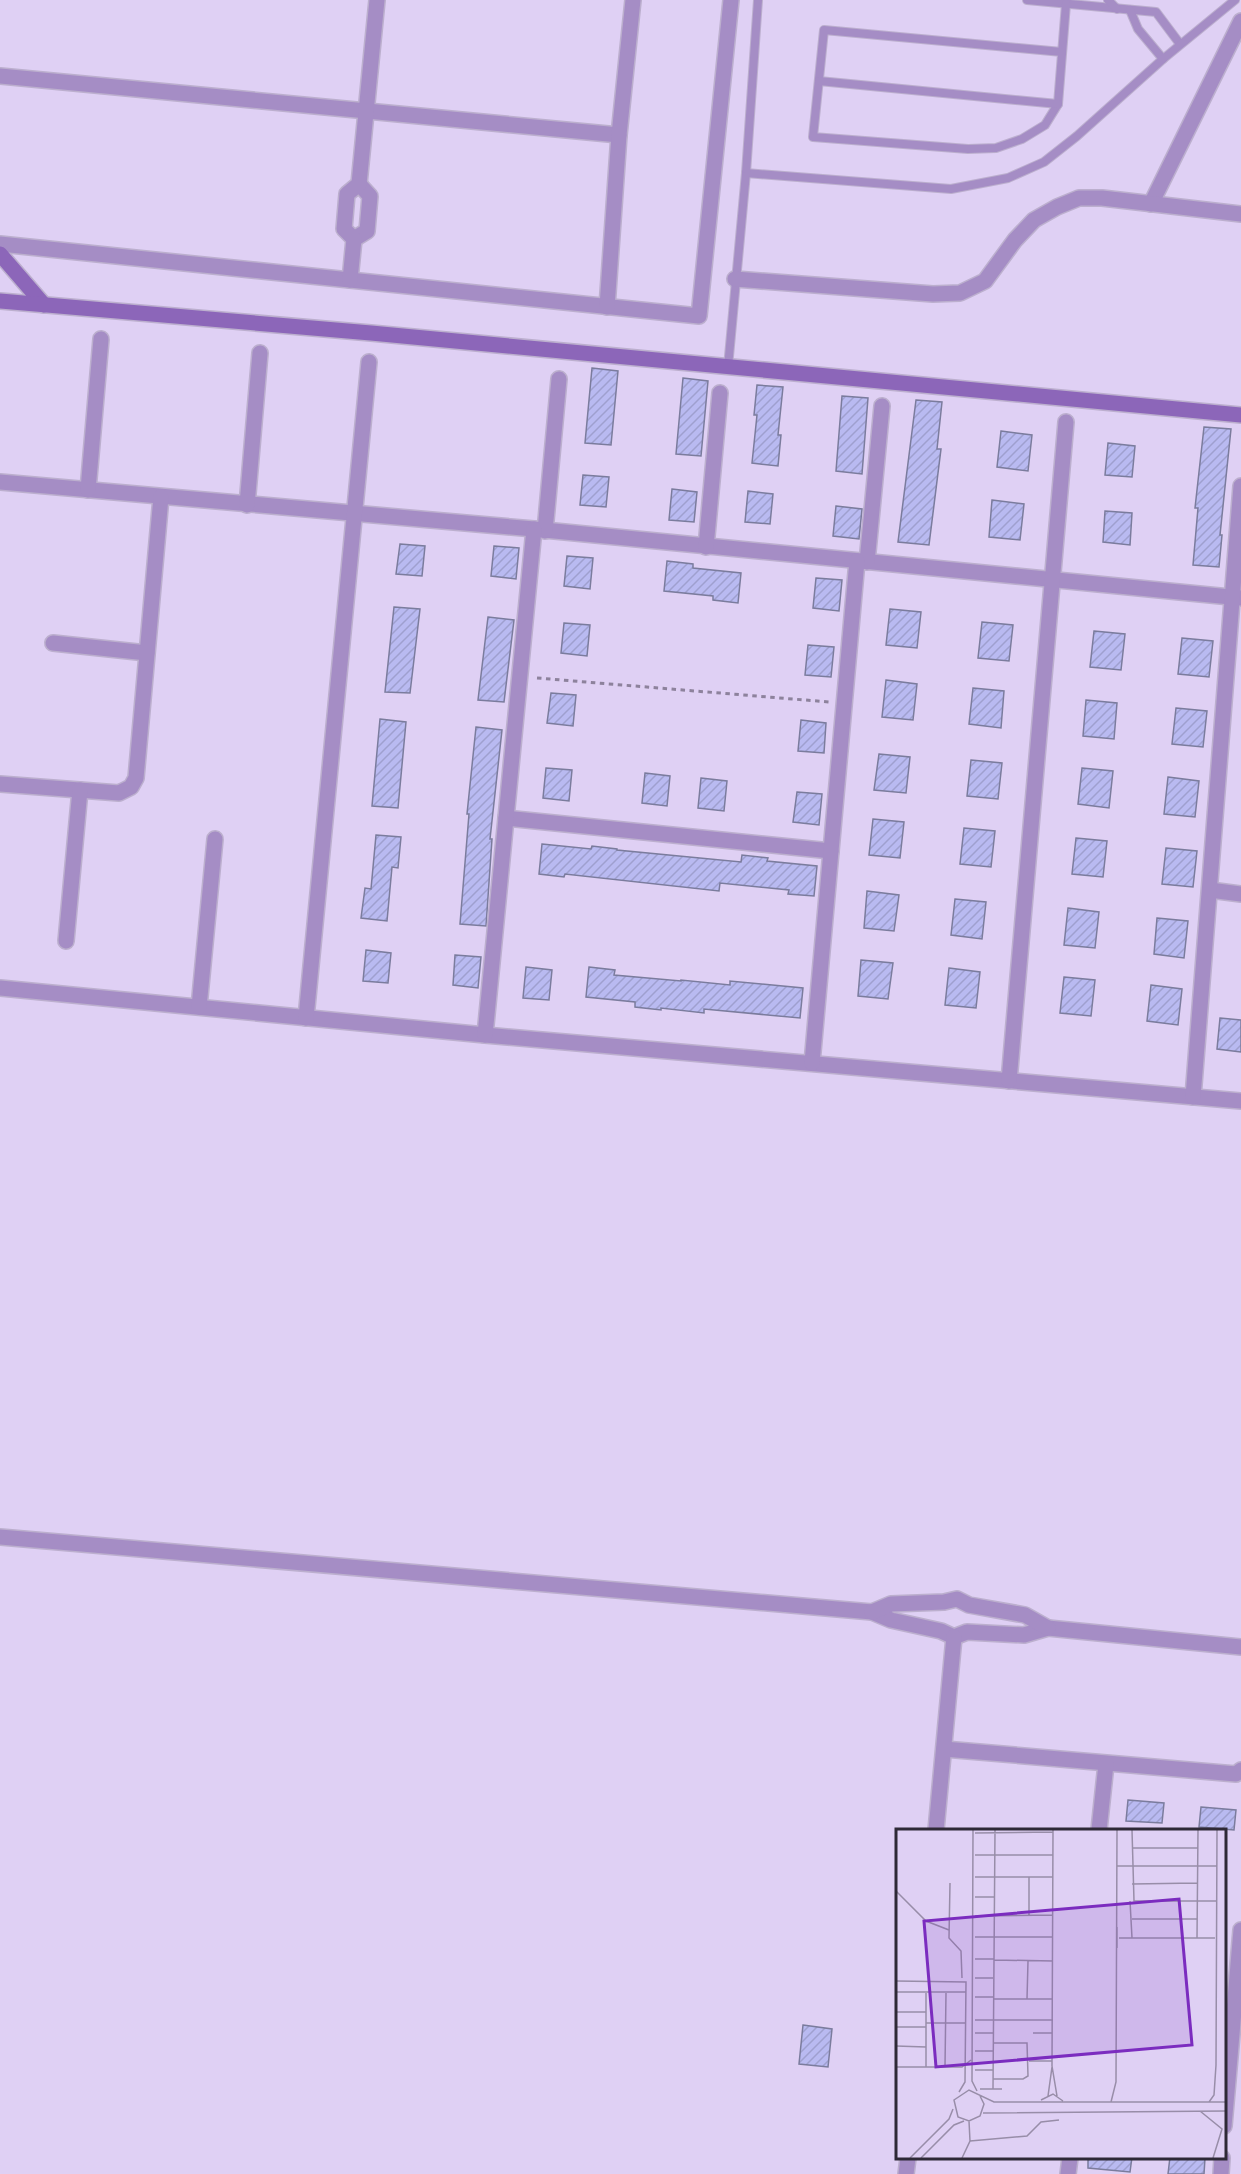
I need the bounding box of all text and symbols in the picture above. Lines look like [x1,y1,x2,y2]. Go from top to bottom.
inset map [896,1829,1226,2159]

